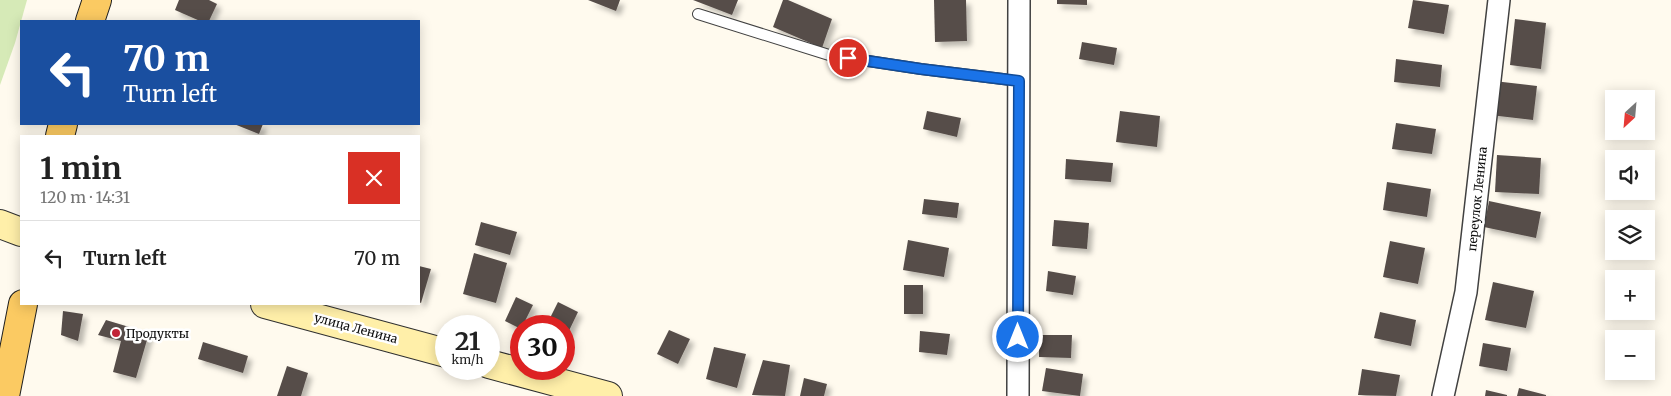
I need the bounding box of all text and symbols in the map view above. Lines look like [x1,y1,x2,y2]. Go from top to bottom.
text: 70 m [123,37,210,81]
pin [827,37,869,79]
icon: left [40,40,105,105]
icon: arrive [834,44,862,72]
text: Turn left [123,80,217,108]
north arrow [1605,90,1655,140]
map controls [1605,90,1655,380]
street label: переулок Ленина [1464,145,1490,252]
text: 1 min [40,149,122,187]
button: sound [1605,150,1655,200]
button: close [348,152,400,204]
text: 120 m · 14:31 [40,187,130,207]
button: layers [1605,210,1655,260]
icon: left [40,244,68,272]
text: Turn left [83,246,167,270]
text: 70 m [354,246,400,270]
button: + [1605,270,1655,320]
street label: улица Ленина [313,310,400,346]
position arrow [991,310,1043,362]
speed limit sign: 30 [510,315,575,380]
text: 21 [455,325,480,357]
place label: Продукты [126,326,189,341]
marker: Продукты [110,327,122,339]
button: − [1605,330,1655,380]
text: km/h [452,352,483,367]

